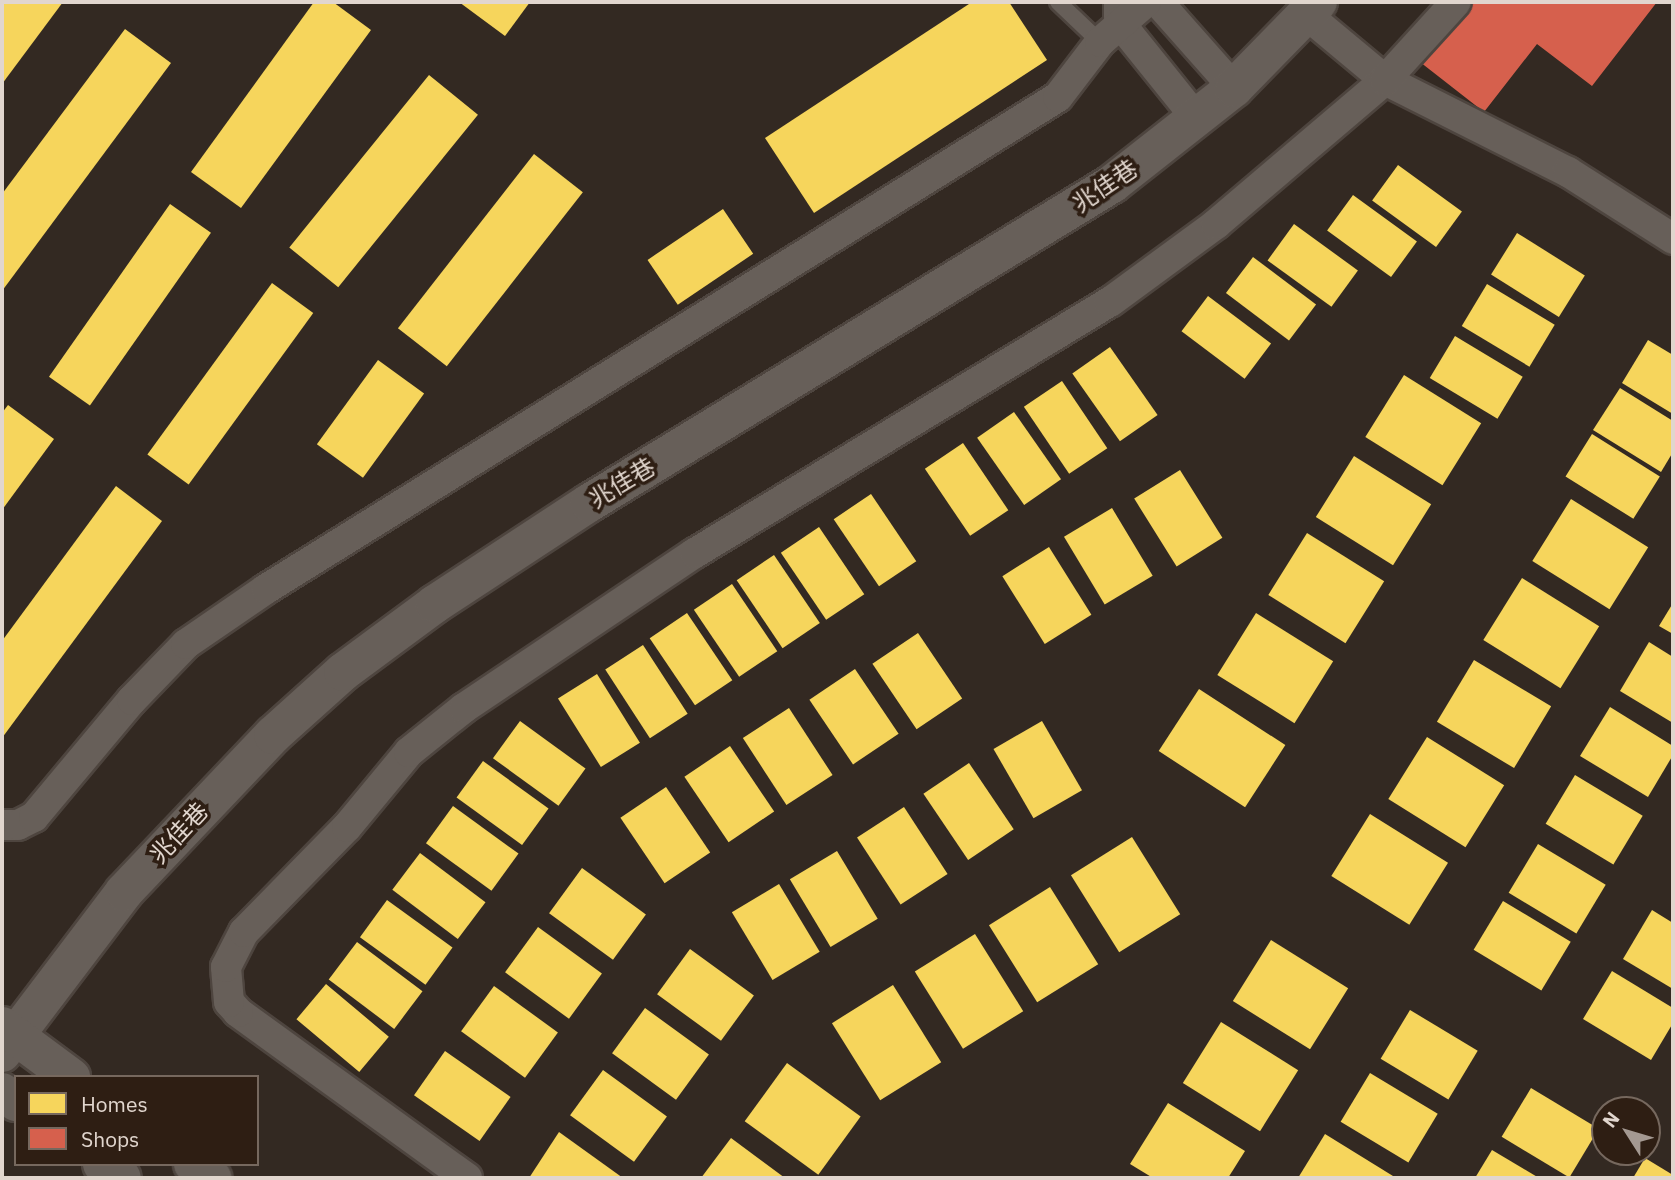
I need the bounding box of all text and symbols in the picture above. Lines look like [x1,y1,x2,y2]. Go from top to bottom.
street label: 兆佳巷 [1067,154,1143,218]
street label: 兆佳巷 [584,452,660,514]
street label: 兆佳巷 [144,797,214,869]
legend [14,1075,259,1166]
text: Homes [81,1090,148,1118]
north arrow [1591,1096,1661,1166]
text: N [1597,1107,1625,1132]
text: Shops [81,1125,139,1153]

